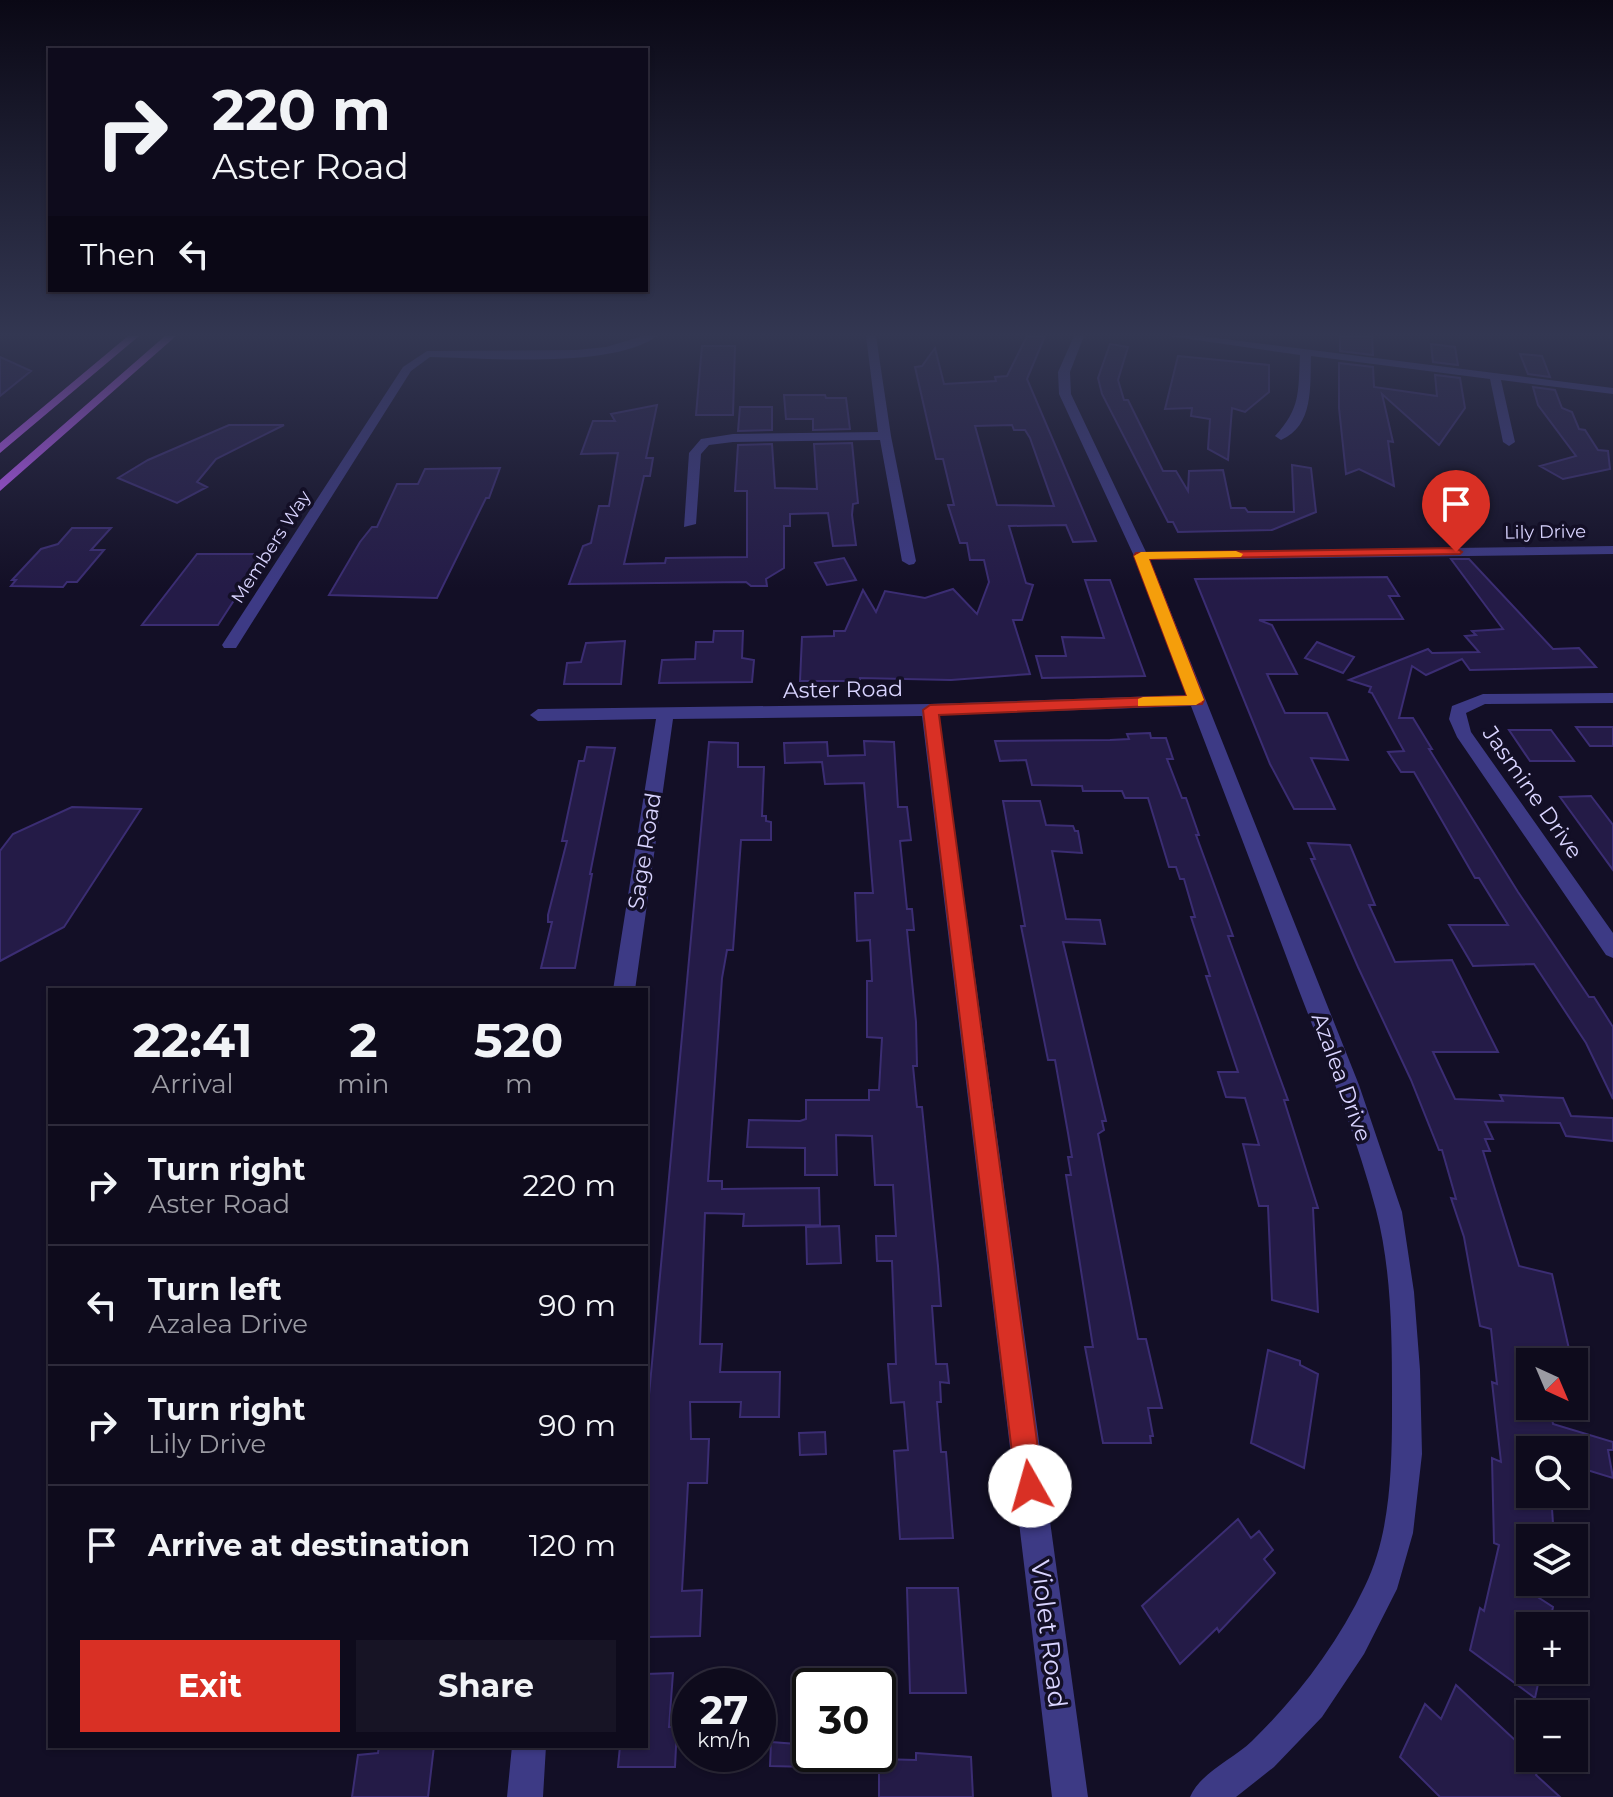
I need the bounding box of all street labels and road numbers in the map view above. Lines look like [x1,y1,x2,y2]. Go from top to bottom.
street label: Members Way [226,486,316,607]
street label: Lily Drive [1504,520,1586,544]
street label: Aster Road [783,675,903,704]
street label: Jasmine Drive [1476,720,1588,864]
street label: Sage Road [622,791,667,912]
street label: Azalea Drive [1306,1009,1377,1145]
street label: Violet Road [1024,1558,1074,1710]

